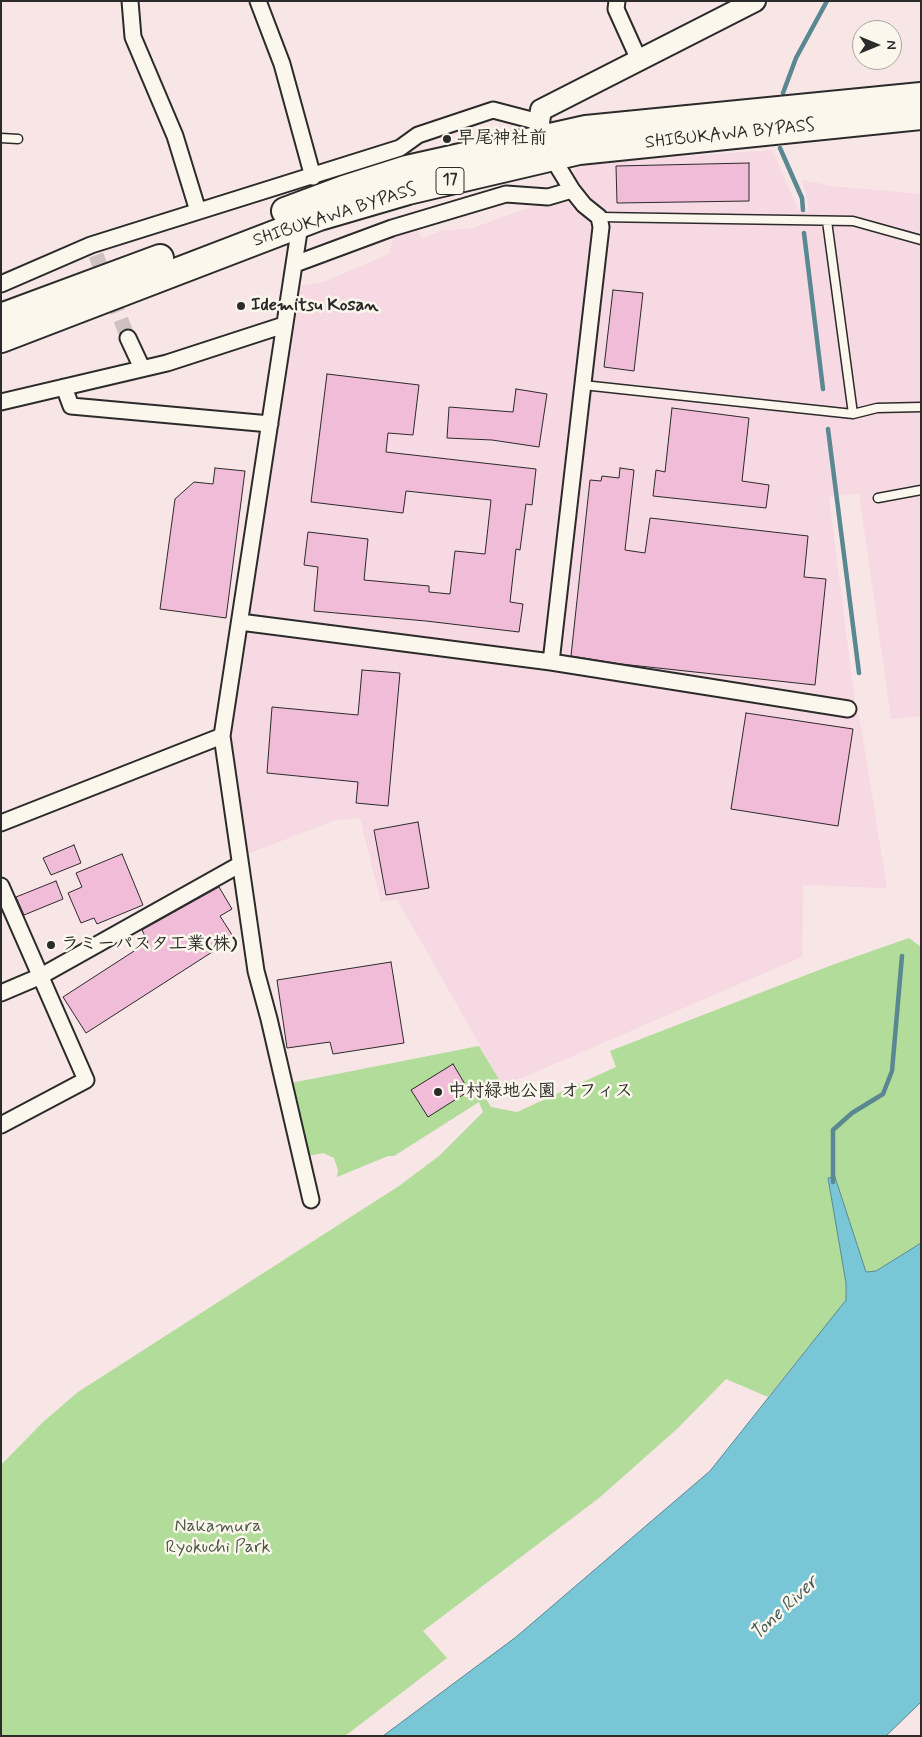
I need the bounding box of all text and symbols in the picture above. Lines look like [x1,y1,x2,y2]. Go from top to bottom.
north arrow [852,20,902,70]
text: N [882,40,900,50]
street label: SHIBUKAWA BYPASS [644,115,816,155]
place label: 早尾神社前 [457,128,547,150]
marker: 早尾神社前 [441,133,453,145]
road number: 17 [436,168,464,195]
street label: SHIBUKAWA BYPASS [250,179,420,253]
place label: Idemitsu Kosan [251,295,378,317]
marker: Idemitsu Kosan [235,300,247,312]
place label: ラミーパスタ工業(株) [61,934,237,956]
marker: ラミーパスタ工業(株) [45,939,57,951]
place label: 中村緑地公園 オフィス [448,1081,633,1103]
marker: 中村緑地公園 オフィス [432,1086,444,1098]
park label: Nakamura Ryokuchi Park [166,1516,270,1558]
water label: Tone River [747,1572,823,1646]

